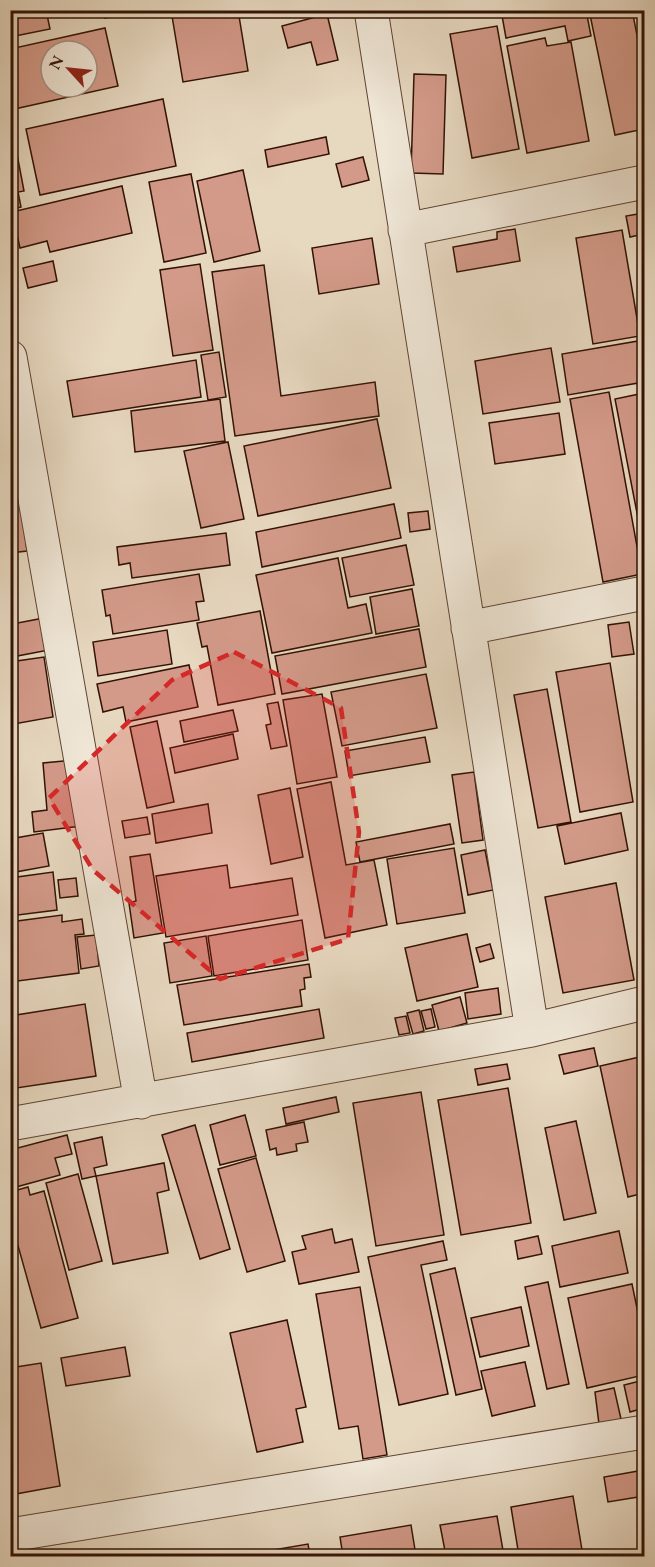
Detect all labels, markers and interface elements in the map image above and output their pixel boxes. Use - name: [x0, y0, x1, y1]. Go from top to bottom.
- north arrow: [39, 39, 99, 99]
- text: N: [44, 52, 68, 73]

